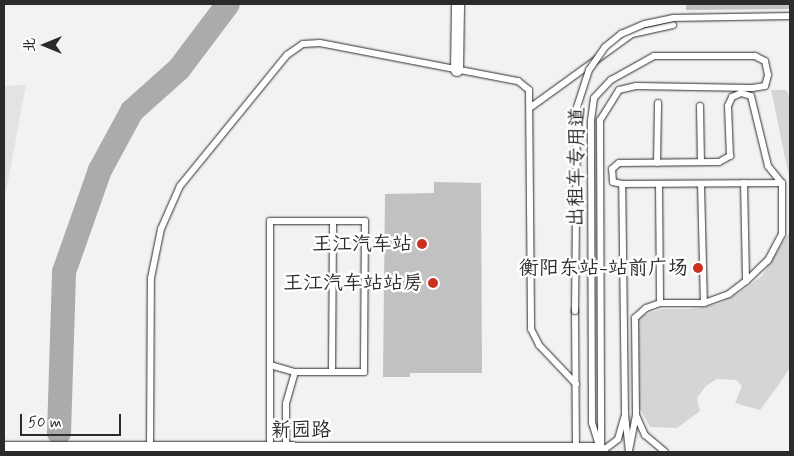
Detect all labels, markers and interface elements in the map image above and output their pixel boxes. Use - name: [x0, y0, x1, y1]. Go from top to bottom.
- north arrow: [20, 20, 70, 70]
- text: 北: [21, 38, 39, 52]
- street label: 出租车专用道: [564, 107, 590, 227]
- place label: 王江汽车站: [312, 232, 412, 256]
- marker: 王江汽车站: [416, 238, 428, 250]
- place label: 衡阳东站-站前广场: [519, 256, 688, 280]
- marker: 衡阳东站-站前广场: [692, 262, 704, 274]
- place label: 王江汽车站站房: [283, 271, 423, 295]
- marker: 王江汽车站站房: [427, 277, 439, 289]
- scale bar: [22, 404, 124, 436]
- text: 50 m: [28, 413, 62, 433]
- street label: 新园路: [271, 418, 331, 442]

